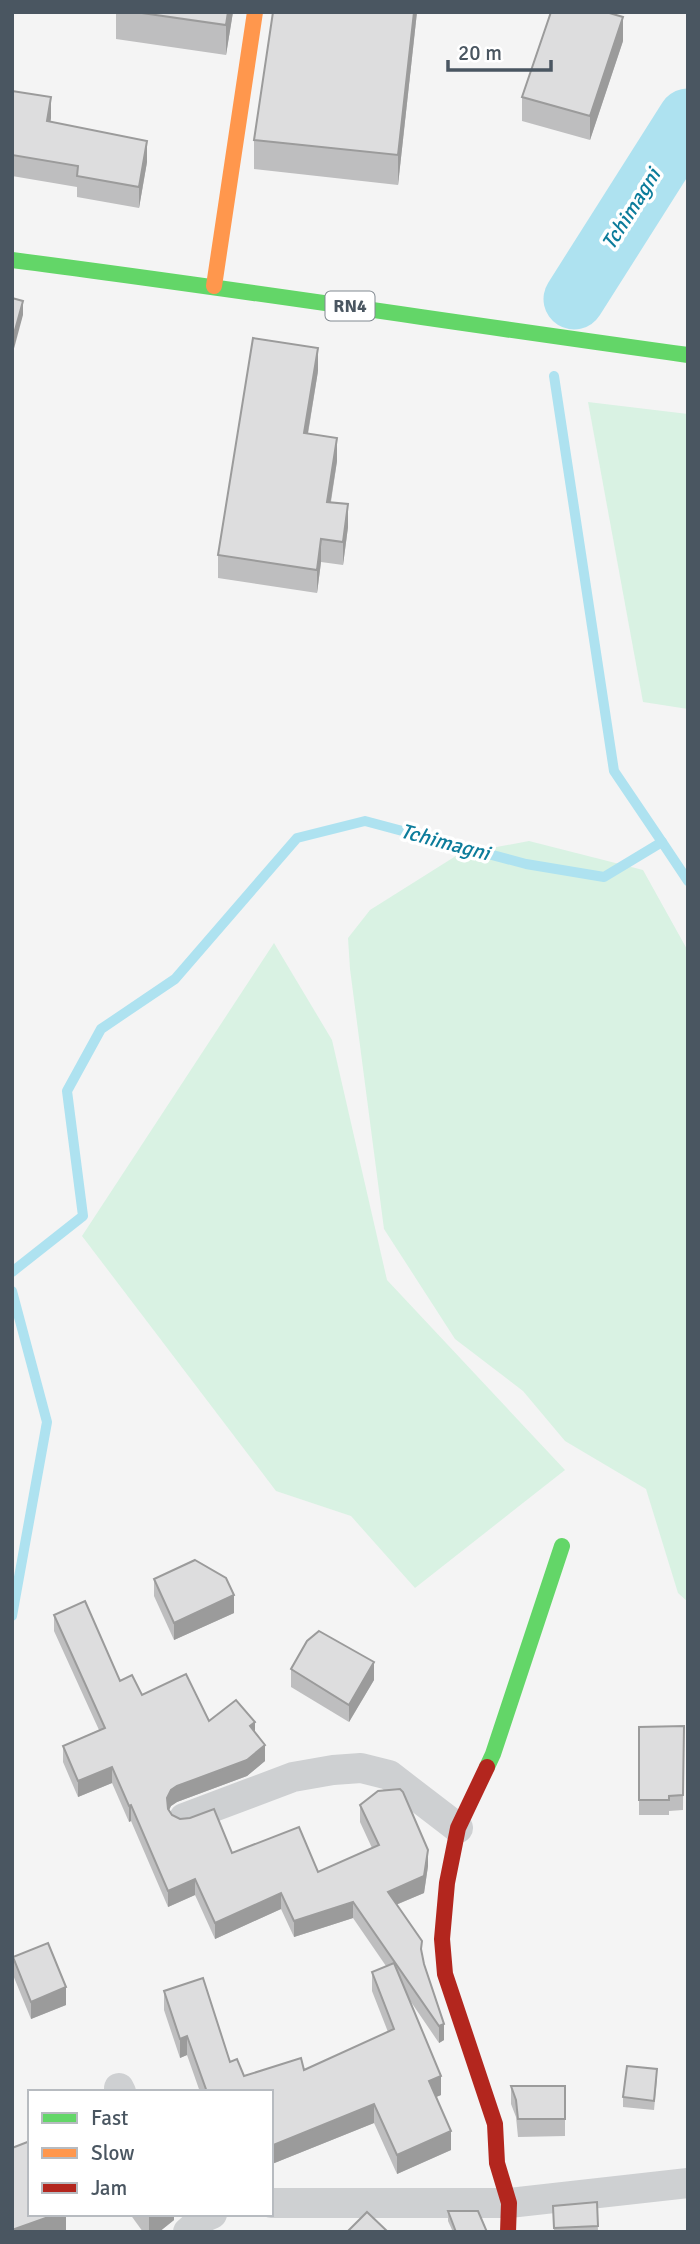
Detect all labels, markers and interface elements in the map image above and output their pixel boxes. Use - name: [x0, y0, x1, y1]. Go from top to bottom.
- scale bar: [448, 28, 551, 72]
- text: 20 m: [458, 40, 502, 66]
- water label: Tchimagni: [596, 162, 667, 255]
- road number: RN4: [326, 292, 374, 320]
- water label: Tchimagni: [398, 818, 495, 867]
- legend: [28, 2090, 273, 2216]
- text: Fast: [91, 2105, 128, 2131]
- text: Slow: [91, 2140, 135, 2166]
- text: Jam: [91, 2175, 127, 2201]

